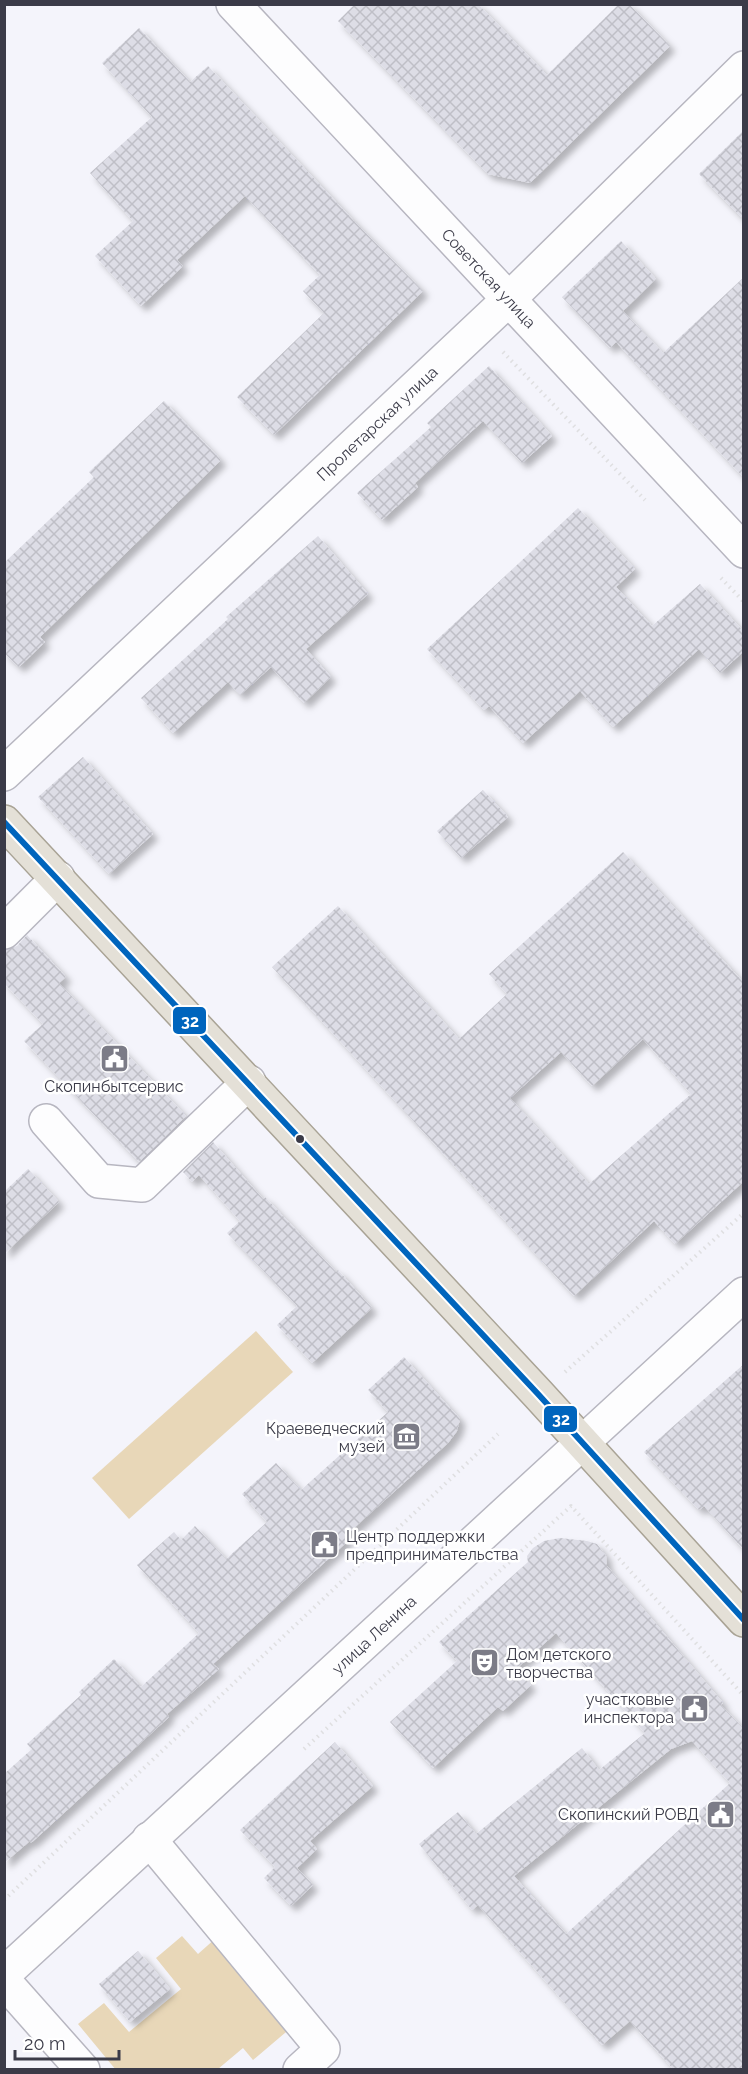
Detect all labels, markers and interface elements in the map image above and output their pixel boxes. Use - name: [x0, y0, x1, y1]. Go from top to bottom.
- street label: Советская улица: [438, 224, 540, 332]
- street label: Пролетарская улица: [313, 362, 441, 484]
- line badge: 32: [172, 1006, 207, 1035]
- text: 32: [181, 1012, 199, 1031]
- public building icon: Скопинбытсервис: [98, 1042, 130, 1074]
- place label: Скопинбытсервис: [44, 1077, 184, 1096]
- unlabelled marker: [294, 1133, 306, 1145]
- line badge: 32: [543, 1405, 578, 1433]
- text: 32: [552, 1410, 570, 1429]
- place label: Краеведческий музей: [266, 1419, 385, 1456]
- museum icon: Краеведческий музей: [390, 1421, 422, 1453]
- place label: Центр поддержки предпринимательства: [346, 1527, 518, 1564]
- public building icon: Центр поддержки предпринимательства: [309, 1529, 341, 1561]
- street label: улица Ленина: [328, 1591, 420, 1678]
- place label: Дом детского творчества: [506, 1645, 611, 1682]
- theatre icon: Дом детского творчества: [469, 1647, 501, 1679]
- place label: участковые инспектора: [584, 1690, 674, 1727]
- public building icon: участковые инспектора: [679, 1692, 711, 1724]
- public building icon: Скопинский РОВД: [704, 1798, 736, 1830]
- place label: Скопинский РОВД: [558, 1805, 699, 1824]
- scale bar: [15, 2023, 118, 2061]
- text: 20 m: [24, 2033, 66, 2054]

